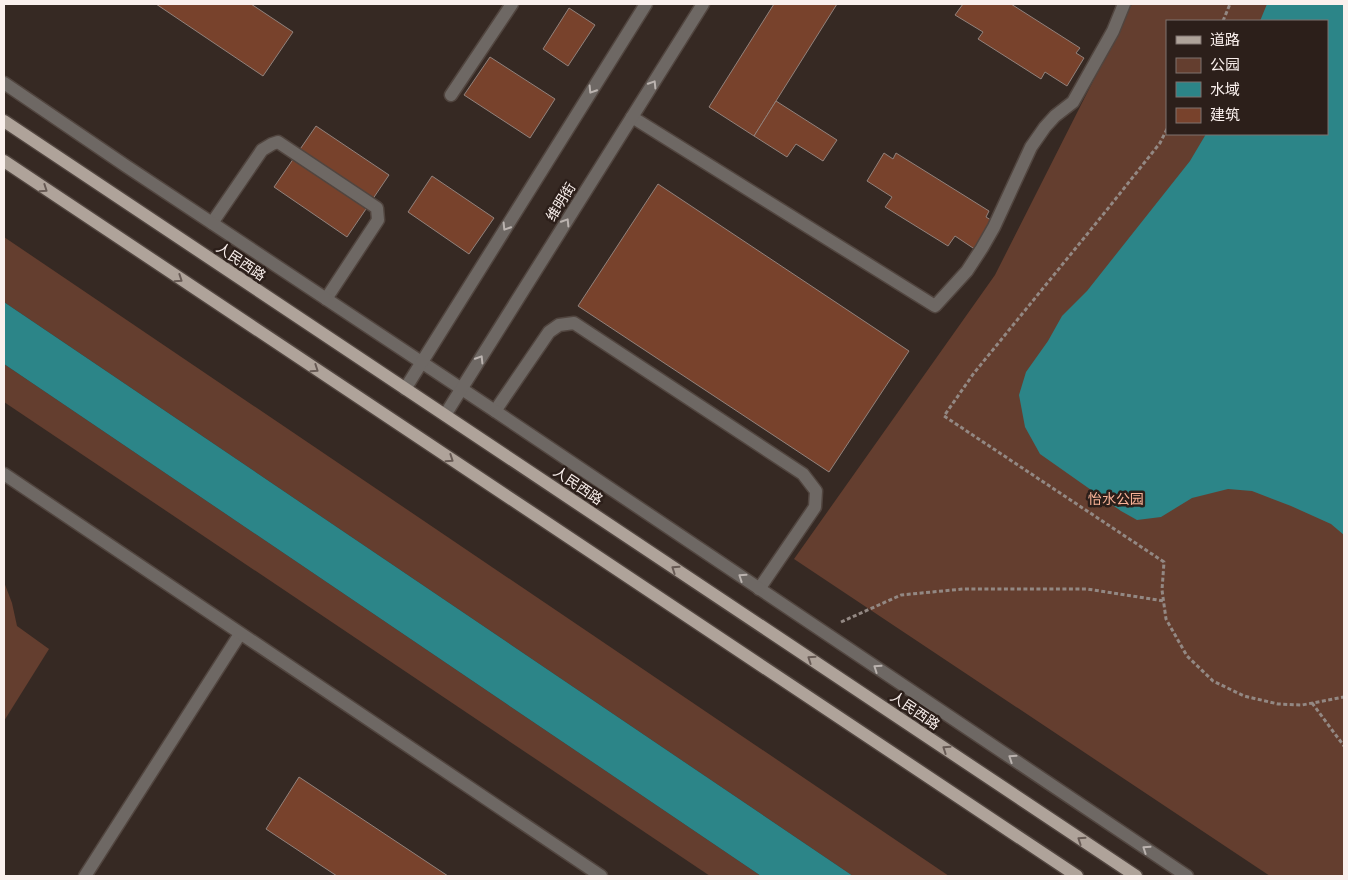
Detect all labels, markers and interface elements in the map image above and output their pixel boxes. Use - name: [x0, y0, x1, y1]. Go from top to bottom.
- legend: [1166, 20, 1328, 135]
- text: 道路: [1210, 30, 1240, 50]
- text: 公园: [1210, 55, 1240, 75]
- one-way arrow: [646, 80, 656, 89]
- text: 水域: [1210, 80, 1240, 100]
- one-way arrow: [589, 84, 598, 93]
- text: 建筑: [1210, 105, 1240, 125]
- street label: 维明街: [542, 179, 580, 225]
- one-way arrow: [39, 182, 48, 192]
- one-way arrow: [560, 218, 570, 227]
- one-way arrow: [502, 222, 512, 231]
- street label: 人民西路: [212, 238, 270, 286]
- one-way arrow: [174, 272, 183, 282]
- one-way arrow: [474, 356, 483, 365]
- one-way arrow: [309, 363, 318, 372]
- one-way arrow: [444, 453, 454, 462]
- street label: 人民西路: [549, 462, 607, 510]
- park label: 怡水公园: [1088, 490, 1144, 509]
- one-way arrow: [672, 566, 681, 575]
- one-way arrow: [738, 574, 748, 583]
- one-way arrow: [807, 656, 816, 665]
- one-way arrow: [873, 665, 882, 674]
- street label: 人民西路: [886, 687, 944, 735]
- one-way arrow: [942, 746, 951, 756]
- one-way arrow: [1008, 755, 1017, 765]
- one-way arrow: [1077, 836, 1086, 846]
- one-way arrow: [1143, 846, 1152, 855]

